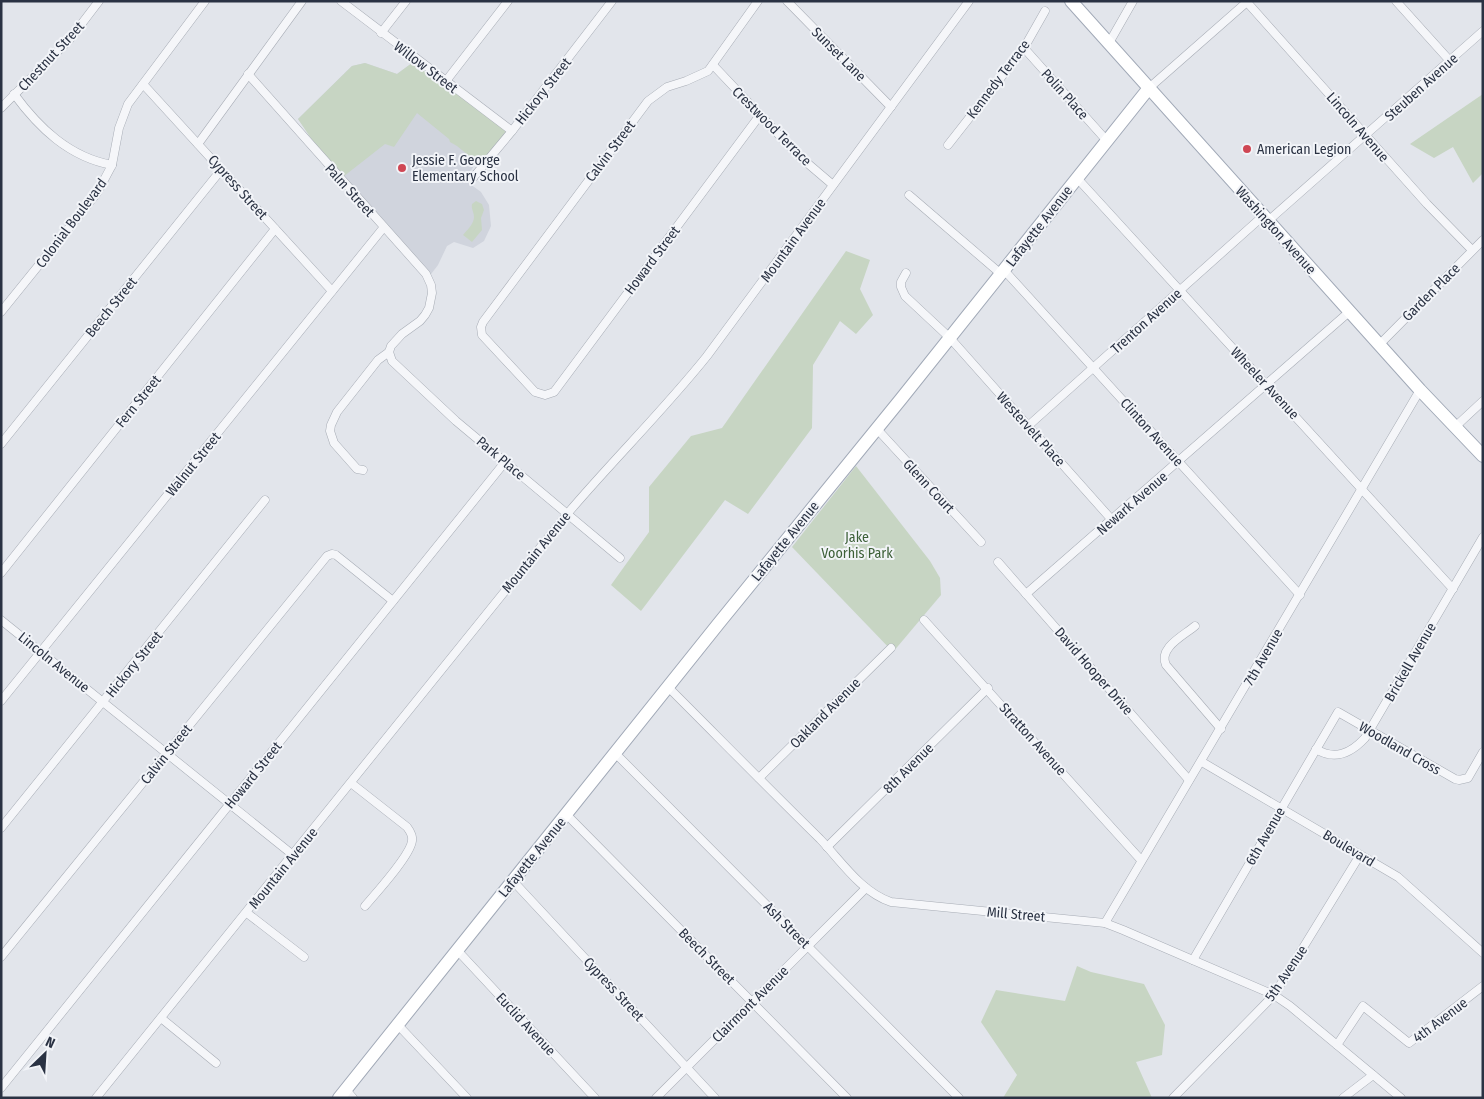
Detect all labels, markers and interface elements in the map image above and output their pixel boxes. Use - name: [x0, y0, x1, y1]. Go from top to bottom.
- street label: Chestnut Street: [15, 18, 88, 95]
- street label: Sunset Lane: [808, 24, 869, 85]
- street label: Kennedy Terrace: [963, 36, 1034, 122]
- street label: Willow Street: [390, 38, 461, 97]
- street label: Steuben Avenue: [1381, 50, 1462, 125]
- street label: Hickory Street: [512, 54, 575, 128]
- street label: Polin Place: [1037, 65, 1092, 123]
- street label: Crestwood Terrace: [729, 83, 815, 170]
- street label: Lincoln Avenue: [1323, 89, 1393, 166]
- street label: Calvin Street: [582, 117, 639, 185]
- place label: American Legion: [1257, 141, 1352, 158]
- marker: American Legion: [1241, 143, 1253, 155]
- street label: Cypress Street: [204, 152, 271, 223]
- place label: Jessie F. George Elementary School: [412, 152, 519, 185]
- street label: Palm Street: [321, 160, 378, 221]
- marker: Jessie F. George Elementary School: [396, 162, 408, 174]
- street label: Colonial Boulevard: [32, 175, 111, 271]
- street label: Lafayette Avenue: [1003, 182, 1076, 270]
- street label: Washington Avenue: [1232, 183, 1320, 278]
- street label: Mountain Avenue: [757, 195, 830, 286]
- street label: Howard Street: [621, 222, 684, 298]
- street label: Garden Place: [1399, 260, 1464, 325]
- street label: Beech Street: [82, 273, 141, 341]
- street label: Trenton Avenue: [1107, 285, 1185, 358]
- street label: Wheeler Avenue: [1227, 344, 1302, 423]
- street label: Fern Street: [112, 371, 165, 431]
- street label: Westervelt Place: [993, 389, 1069, 470]
- street label: Clinton Avenue: [1117, 395, 1187, 470]
- street label: Walnut Street: [162, 429, 225, 500]
- street label: Park Place: [473, 433, 529, 484]
- street label: Glenn Court: [899, 456, 958, 517]
- street label: Newark Avenue: [1094, 468, 1171, 539]
- street label: Lafayette Avenue: [748, 498, 823, 585]
- street label: Mountain Avenue: [498, 508, 574, 596]
- park label: Jake Voorhis Park: [821, 529, 893, 562]
- street label: Brickell Avenue: [1381, 620, 1440, 705]
- street label: David Hooper Drive: [1051, 624, 1136, 719]
- street label: 7th Avenue: [1240, 626, 1287, 689]
- street label: Hickory Street: [102, 627, 167, 701]
- street label: Lincoln Avenue: [15, 629, 93, 696]
- street label: Oakland Avenue: [787, 674, 864, 752]
- street label: Stratton Avenue: [996, 700, 1070, 779]
- street label: Woodland Cross: [1356, 718, 1444, 779]
- street label: Calvin Street: [137, 721, 196, 788]
- street label: Howard Street: [221, 738, 286, 812]
- street label: 8th Avenue: [880, 740, 937, 797]
- street label: 6th Avenue: [1242, 804, 1289, 868]
- street label: Lafayette Avenue: [495, 814, 570, 901]
- street label: Mountain Avenue: [245, 824, 321, 912]
- street label: Boulevard: [1320, 826, 1378, 871]
- street label: Ash Street: [760, 899, 814, 952]
- street label: Mill Street: [986, 903, 1046, 926]
- street label: Beech Street: [675, 925, 739, 988]
- street label: 5th Avenue: [1262, 942, 1311, 1004]
- street label: Cypress Street: [580, 954, 648, 1025]
- street label: Clairmont Avenue: [709, 962, 792, 1046]
- street label: Euclid Avenue: [492, 989, 559, 1059]
- street label: 4th Avenue: [1410, 994, 1471, 1046]
- north arrow: [20, 1029, 70, 1079]
- text: N: [43, 1033, 58, 1052]

